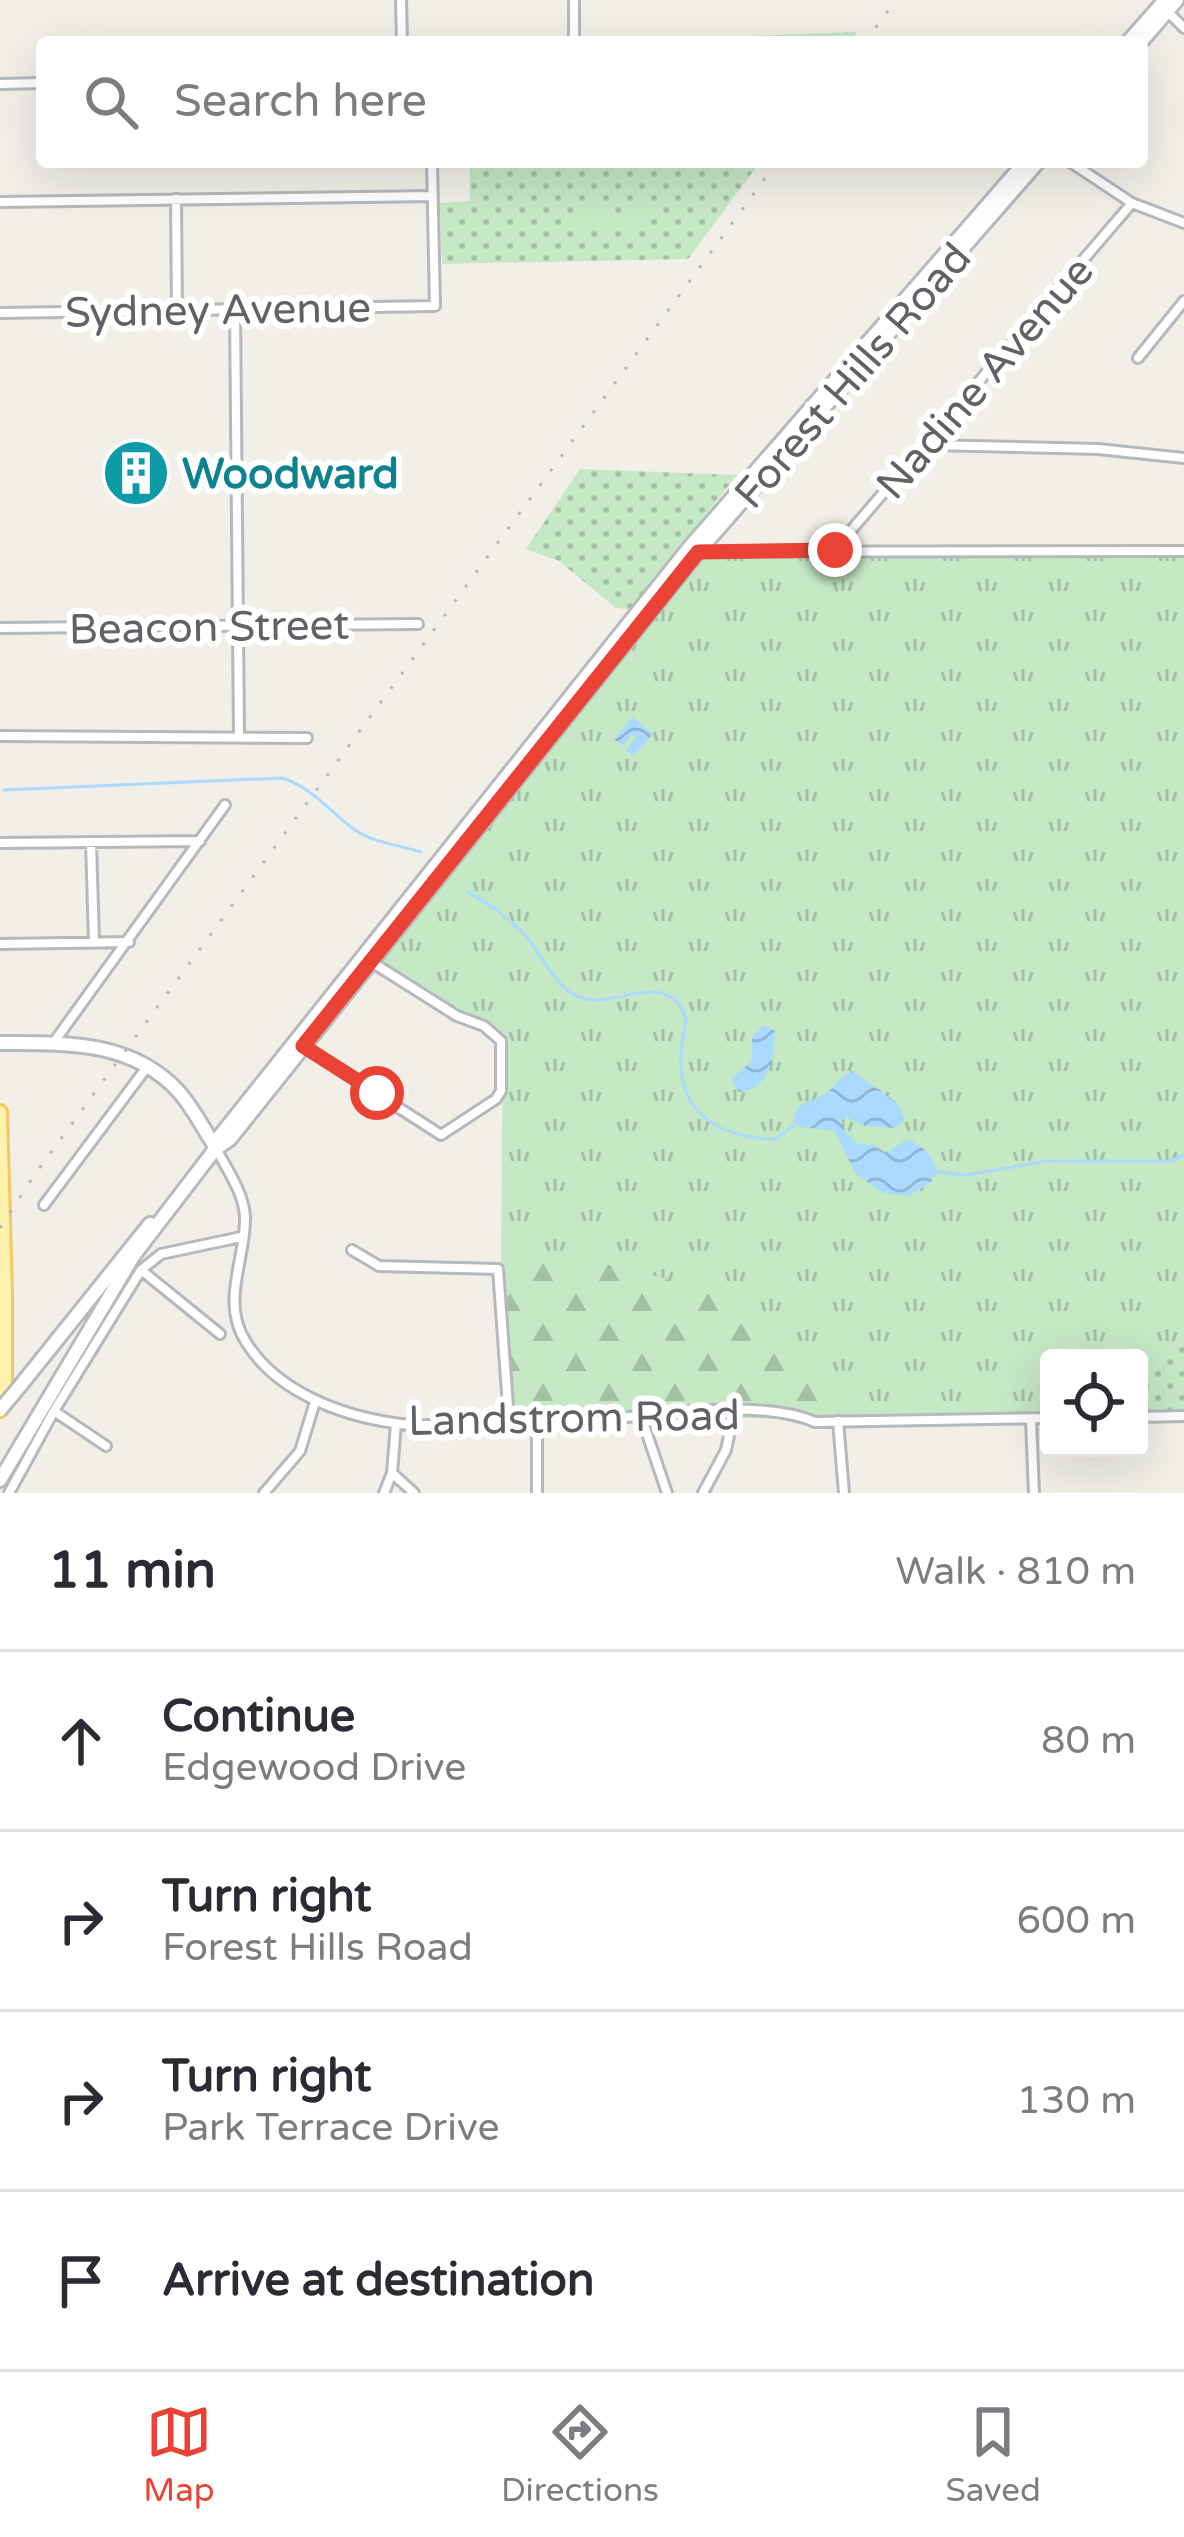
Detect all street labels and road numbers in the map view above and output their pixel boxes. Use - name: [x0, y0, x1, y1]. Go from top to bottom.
- street label: Forest Hills Road: [724, 233, 982, 519]
- street label: Nadine Avenue: [866, 246, 1104, 510]
- street label: Sydney Avenue: [64, 282, 372, 339]
- street label: Beacon Street: [68, 600, 350, 655]
- street label: Landstrom Road: [408, 1390, 740, 1447]

